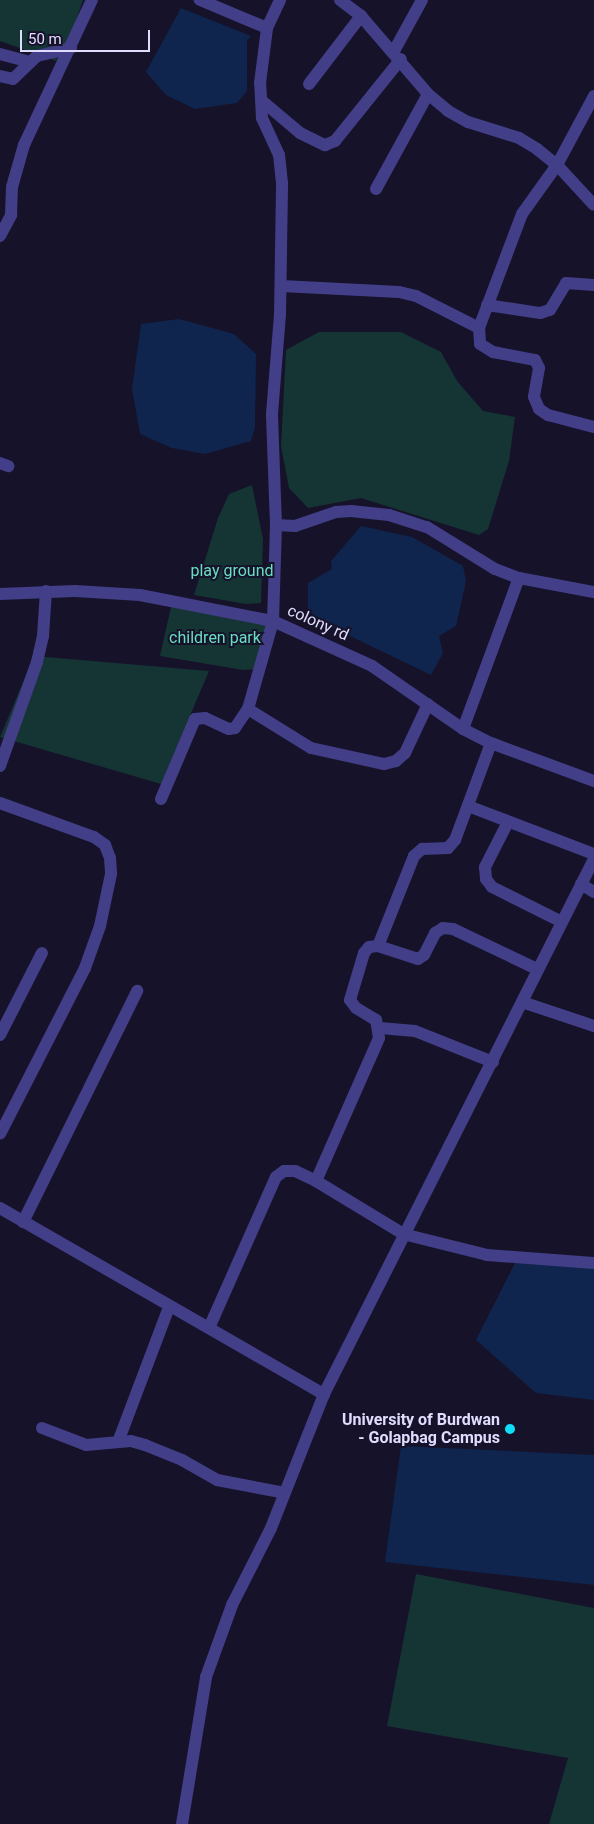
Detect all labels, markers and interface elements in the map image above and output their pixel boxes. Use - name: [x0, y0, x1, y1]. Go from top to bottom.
- scale bar: [22, 20, 152, 52]
- text: 50 m: [28, 30, 62, 48]
- park label: play ground: [190, 561, 274, 581]
- street label: colony rd: [284, 601, 352, 645]
- park label: children park: [169, 628, 261, 648]
- place label: University of Burdwan - Golapbag Campus: [342, 1410, 500, 1448]
- marker: University of Burdwan - Golapbag Campus: [504, 1423, 516, 1435]

